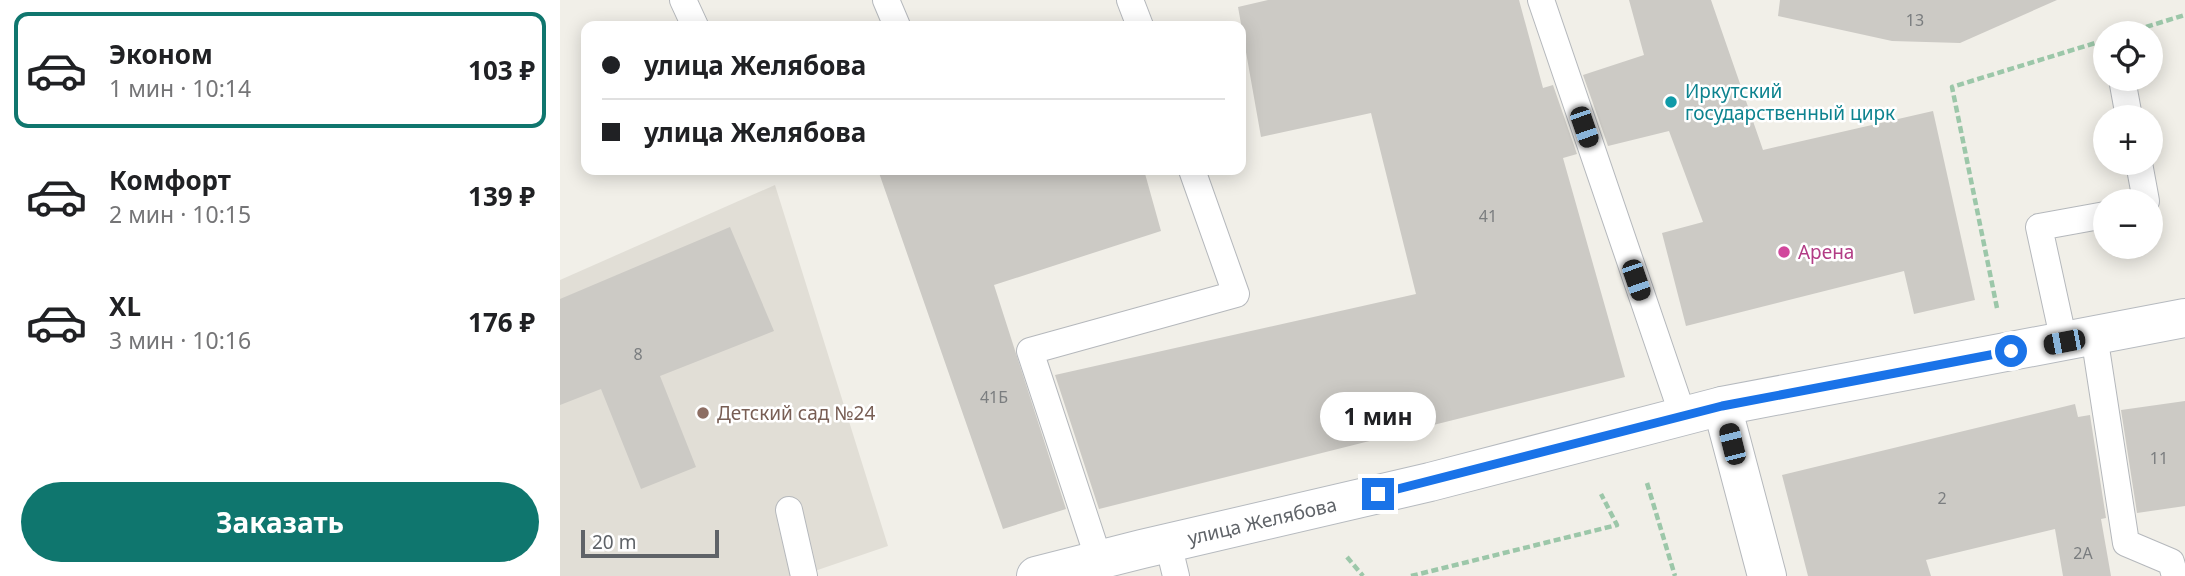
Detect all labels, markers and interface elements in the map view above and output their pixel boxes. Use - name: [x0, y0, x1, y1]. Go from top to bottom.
- house number: 13: [1906, 9, 1924, 31]
- map controls: [2093, 21, 2163, 259]
- button: locate: [2093, 21, 2163, 91]
- text: Эконом: [109, 36, 213, 72]
- icon: car: [25, 39, 88, 102]
- text: улица Желябова: [644, 47, 866, 83]
- text: 103 ₽: [468, 52, 535, 88]
- text: 1 мин · 10:14: [109, 72, 251, 104]
- place label: Иркутский государственный цирк: [1685, 78, 1895, 126]
- marker: Иркутский государственный цирк: [1663, 94, 1679, 110]
- car: [1568, 104, 1601, 150]
- button: +: [2093, 105, 2163, 175]
- text: улица Желябова: [644, 114, 866, 150]
- text: Комфорт: [109, 162, 231, 198]
- icon: car: [25, 165, 88, 228]
- text: 139 ₽: [468, 178, 535, 214]
- button: −: [2093, 189, 2163, 259]
- text: 2 мин · 10:15: [109, 198, 251, 230]
- house number: 41: [1479, 205, 1497, 227]
- place label: Арена: [1798, 239, 1854, 265]
- marker: Арена: [1776, 244, 1792, 260]
- car: [1620, 257, 1653, 303]
- text: XL: [109, 288, 141, 324]
- icon: car: [25, 291, 88, 354]
- text: 176 ₽: [468, 304, 535, 340]
- text: 3 мин · 10:16: [109, 324, 251, 356]
- car: [2042, 328, 2087, 356]
- route start: [1995, 335, 2027, 367]
- house number: 8: [633, 343, 643, 365]
- house number: 41Б: [980, 386, 1008, 408]
- callout: 1 мин: [1320, 392, 1436, 442]
- place label: Детский сад №24: [717, 400, 875, 426]
- text: 1 мин: [1344, 400, 1412, 432]
- marker: Детский сад №24: [695, 405, 711, 421]
- car: [1717, 421, 1748, 467]
- house number: 11: [2150, 447, 2168, 469]
- route end: [1362, 478, 1394, 510]
- button: Заказать: [21, 482, 539, 562]
- house number: 2: [1937, 487, 1947, 509]
- street label: улица Желябова: [1185, 491, 1339, 551]
- scale bar: [581, 527, 719, 559]
- text: 20 m: [592, 529, 636, 555]
- house number: 2А: [2073, 542, 2093, 564]

